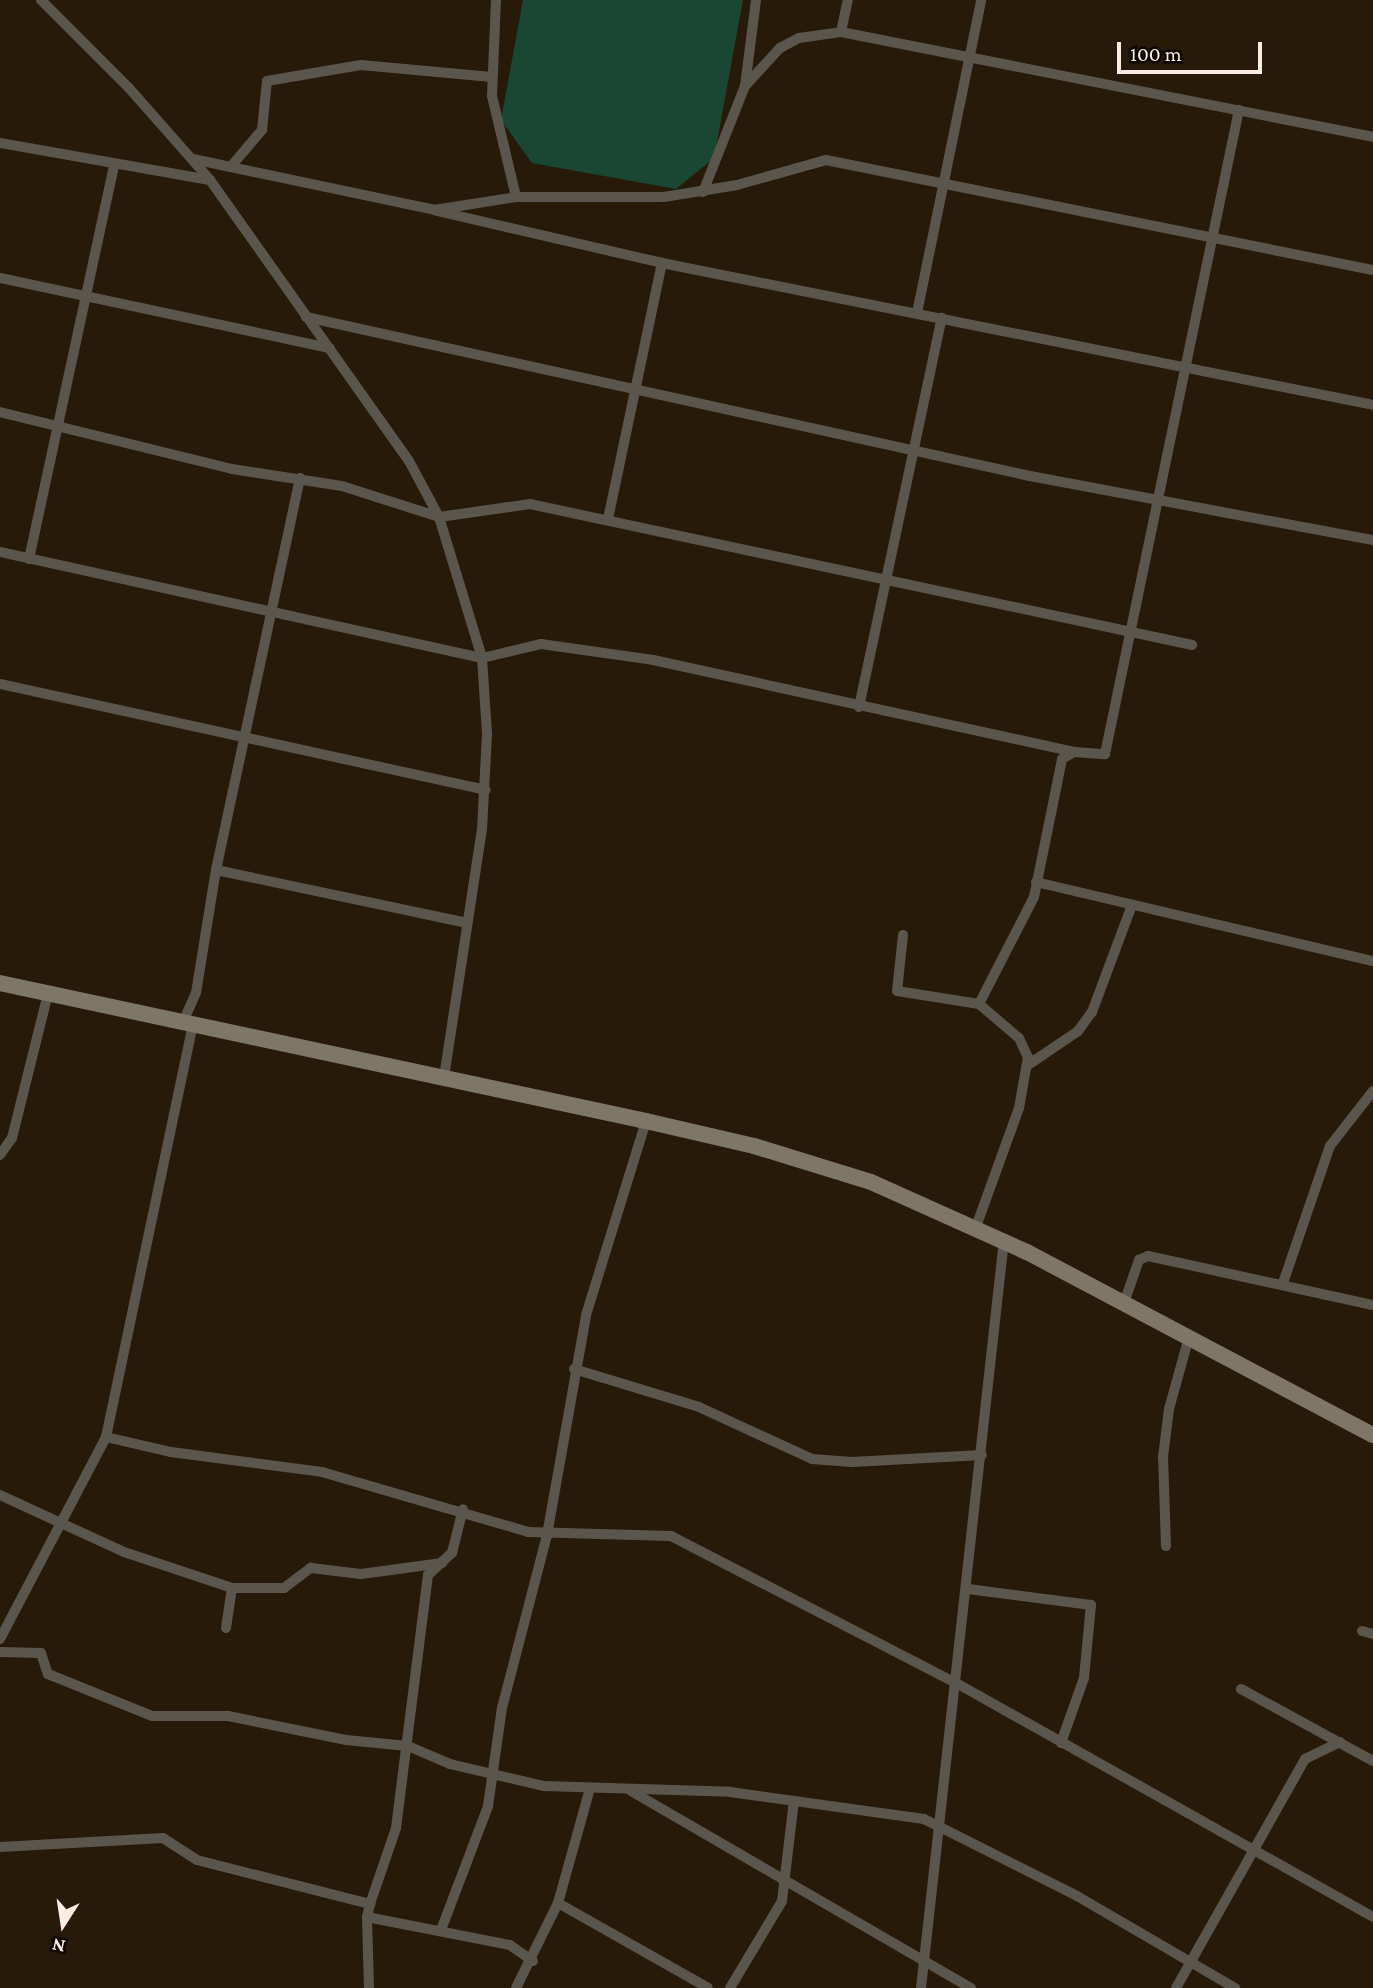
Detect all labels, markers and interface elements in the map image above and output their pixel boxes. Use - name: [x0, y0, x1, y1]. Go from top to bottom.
- scale bar: [1121, 28, 1266, 72]
- text: 100 m: [1130, 42, 1182, 66]
- north arrow: [28, 1890, 98, 1960]
- text: N: [50, 1934, 67, 1958]

